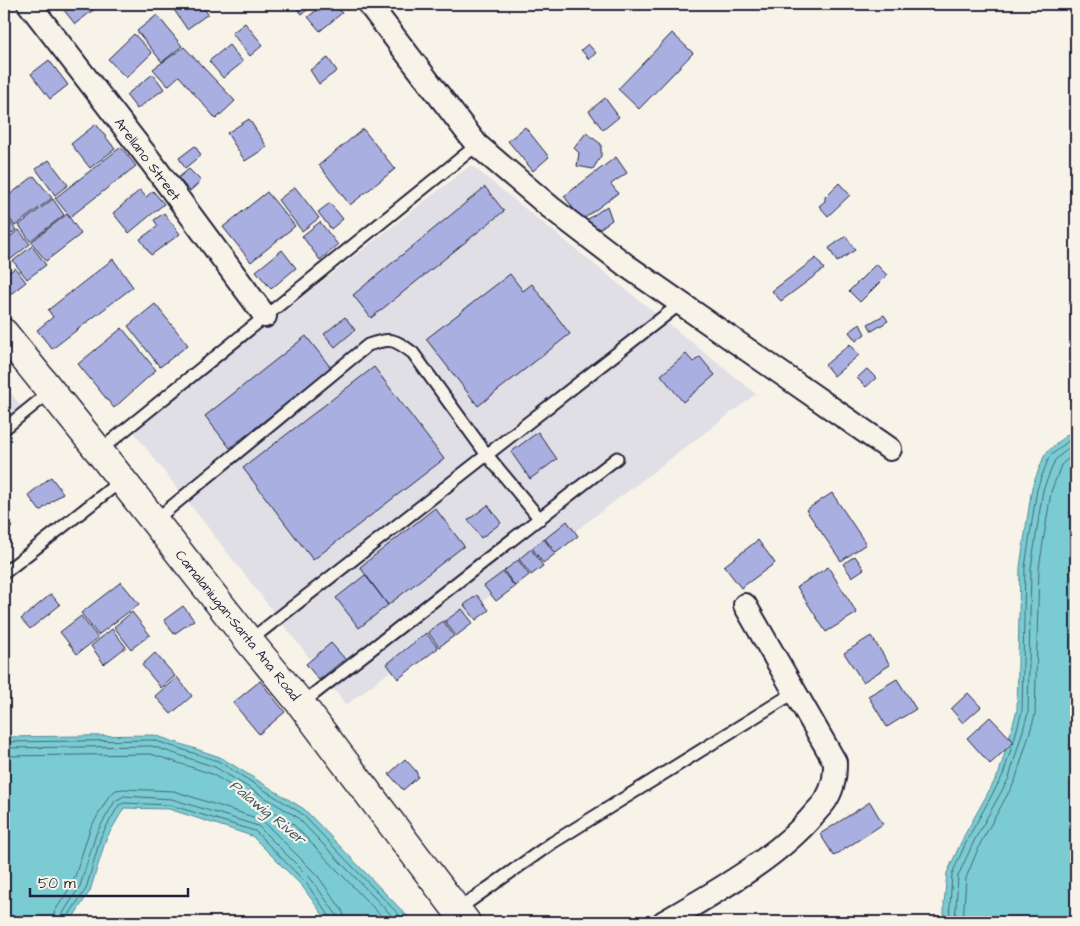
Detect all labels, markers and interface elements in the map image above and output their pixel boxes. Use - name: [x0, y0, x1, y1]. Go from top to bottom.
- street label: Arellano Street: [109, 114, 185, 206]
- street label: Camalaniugan-Santa Ana Road: [170, 546, 304, 705]
- water label: Palawig River: [225, 775, 312, 852]
- scale bar: [30, 866, 188, 898]
- text: 50 m: [38, 873, 76, 894]

